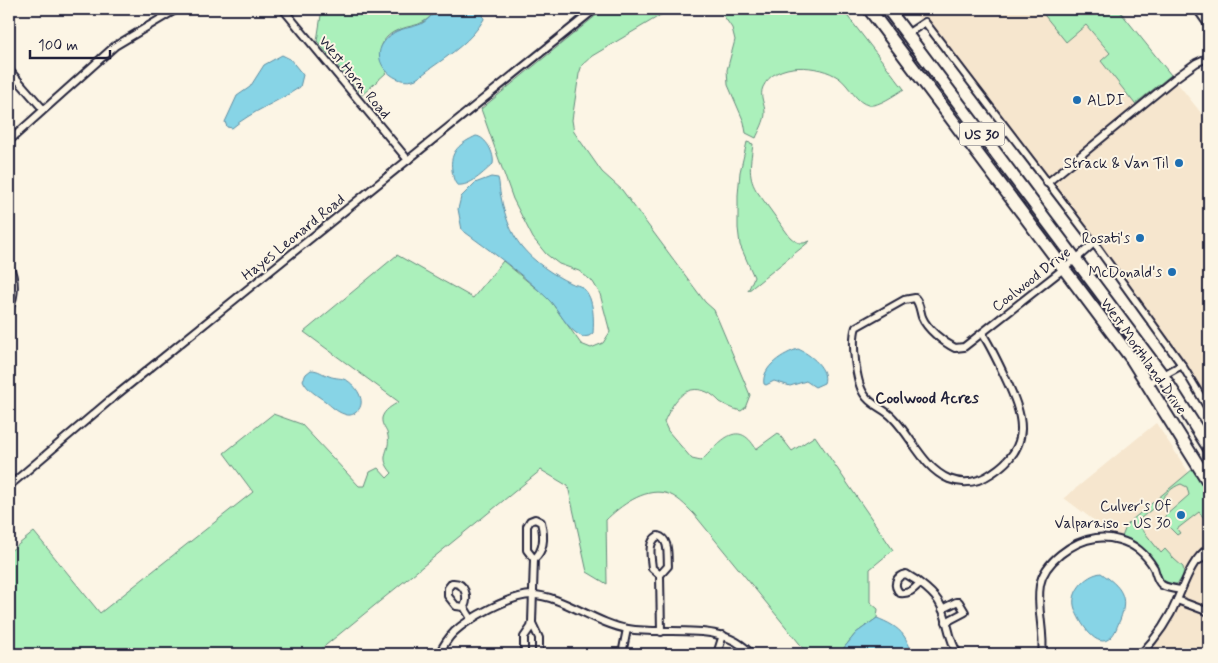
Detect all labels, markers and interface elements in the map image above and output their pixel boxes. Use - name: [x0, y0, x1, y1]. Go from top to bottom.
- scale bar: [30, 28, 110, 60]
- street label: West Horn Road: [314, 32, 395, 123]
- text: 100 m: [38, 36, 78, 56]
- place label: ALDI: [1087, 91, 1125, 111]
- marker: ALDI: [1071, 94, 1083, 106]
- road number: US 30: [960, 122, 1004, 146]
- place label: Strack & Van Til: [1064, 154, 1169, 174]
- marker: Strack & Van Til: [1173, 157, 1185, 169]
- street label: Hayes Leonard Road: [238, 190, 349, 286]
- place label: Rosati's: [1082, 229, 1130, 249]
- marker: Rosati's: [1134, 232, 1146, 244]
- street label: Coolwood Drive: [988, 243, 1075, 317]
- place label: McDonald's: [1088, 263, 1162, 283]
- marker: McDonald's: [1166, 266, 1178, 278]
- street label: West Morthland Drive: [1095, 294, 1191, 419]
- district label: Coolwood Acres: [875, 388, 980, 409]
- place label: Culver's Of Valparaiso - US 30: [1055, 497, 1171, 534]
- marker: Culver's Of Valparaiso - US 30: [1175, 509, 1187, 521]

